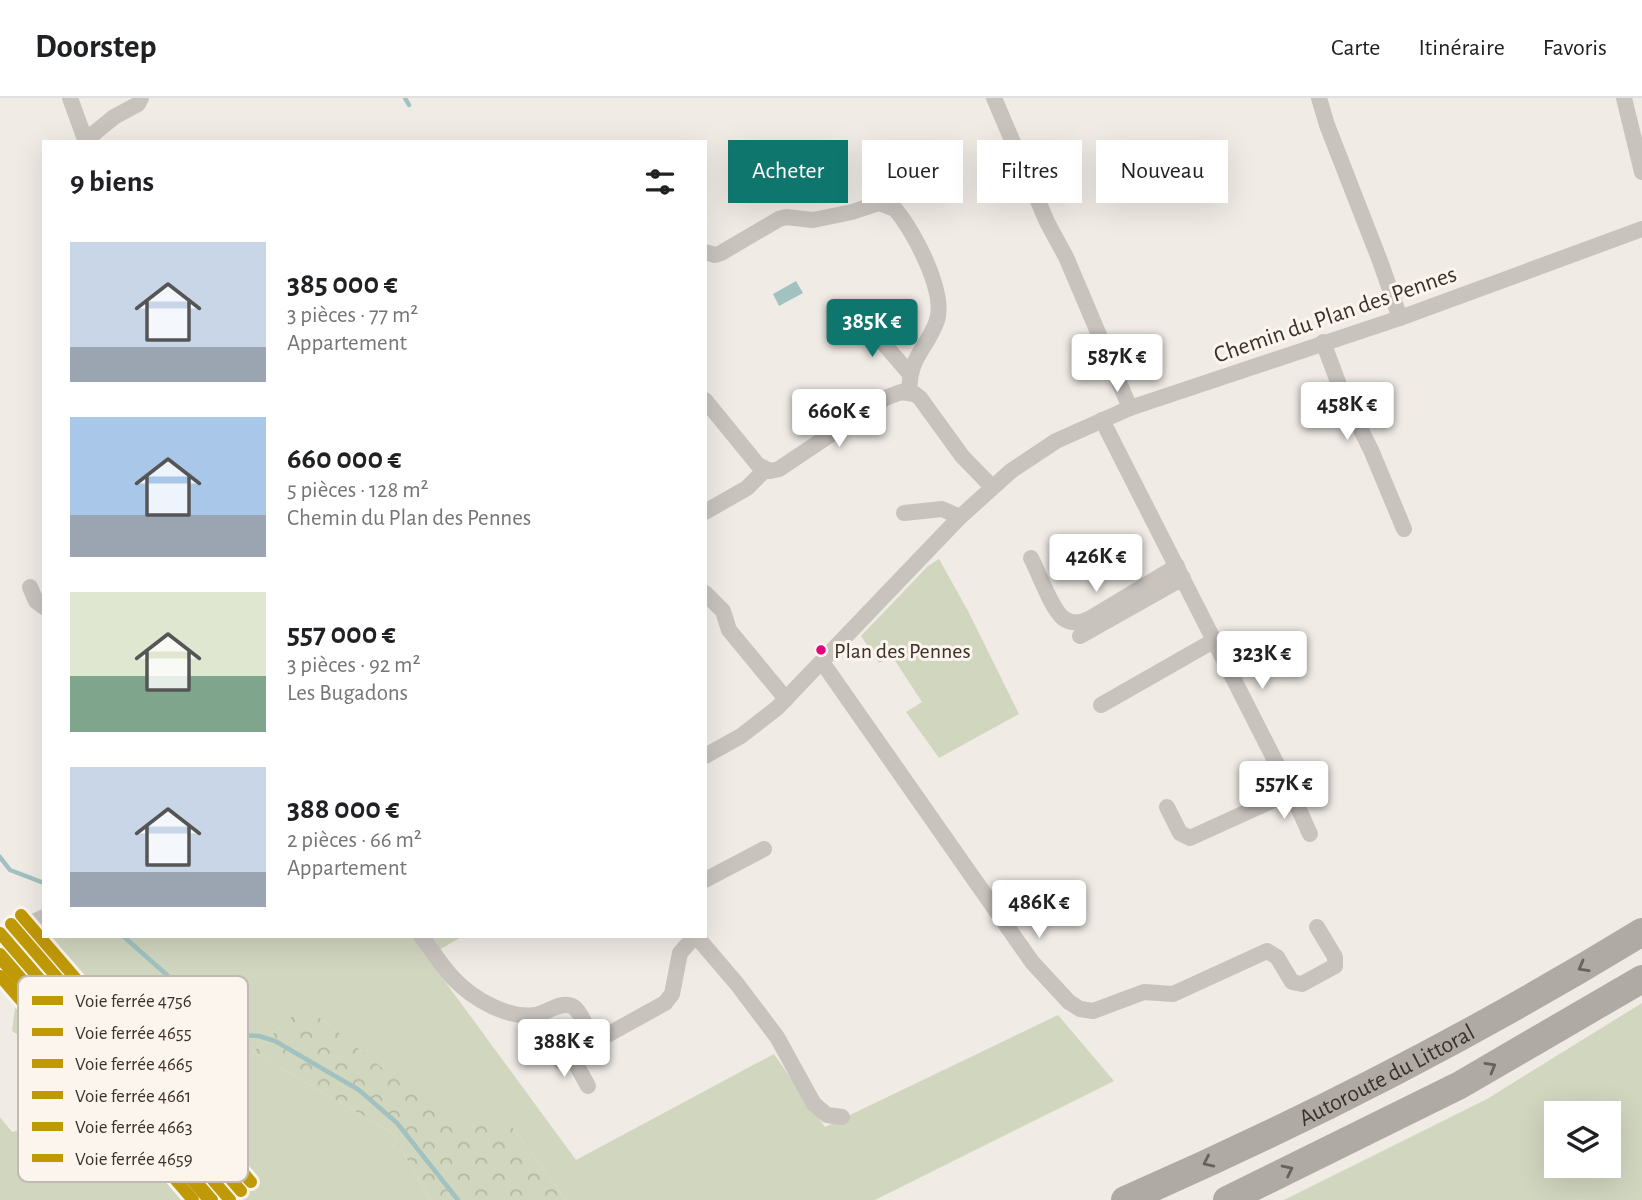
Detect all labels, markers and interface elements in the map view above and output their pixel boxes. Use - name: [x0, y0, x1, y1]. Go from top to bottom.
- text: Doorstep: [35, 31, 157, 64]
- text: Carte: [1331, 36, 1380, 60]
- text: Itinéraire: [1418, 36, 1505, 60]
- text: Favoris: [1543, 36, 1607, 60]
- chip: Acheter: [728, 140, 848, 203]
- chip: Louer: [862, 140, 963, 203]
- chip: Filtres: [977, 140, 1082, 203]
- chip: Nouveau: [1096, 140, 1228, 203]
- icon: filters: [641, 163, 679, 201]
- text: 9 biens: [70, 167, 154, 197]
- street label: Chemin du Plan des Pennes: [1211, 262, 1460, 368]
- text: 385 000 €: [287, 269, 398, 299]
- icon: home: [126, 270, 210, 354]
- pin: 385K €: [815, 300, 929, 359]
- text: 3 pièces · 77 m²: [287, 304, 418, 327]
- text: 385K €: [843, 310, 901, 333]
- text: Appartement: [287, 332, 407, 355]
- pin: 587K €: [1060, 334, 1174, 394]
- text: 587K €: [1088, 345, 1146, 368]
- pin: 458K €: [1290, 382, 1404, 442]
- pin: 660K €: [782, 390, 896, 449]
- text: 458K €: [1317, 393, 1377, 416]
- text: 660K €: [808, 400, 870, 423]
- text: 660 000 €: [287, 444, 402, 474]
- icon: home: [126, 445, 210, 529]
- text: 5 pièces · 128 m²: [287, 479, 429, 502]
- text: Chemin du Plan des Pennes: [287, 507, 531, 530]
- pin: 426K €: [1039, 534, 1153, 594]
- text: 426K €: [1065, 545, 1127, 568]
- text: 557 000 €: [287, 619, 396, 649]
- icon: home: [126, 620, 210, 704]
- pin: 323K €: [1205, 632, 1319, 691]
- place label: Plan des Pennes: [834, 640, 971, 662]
- text: 323K €: [1233, 642, 1291, 665]
- marker: Plan des Pennes: [814, 643, 828, 657]
- text: 3 pièces · 92 m²: [287, 654, 420, 677]
- text: Les Bugadons: [287, 682, 408, 705]
- pin: 557K €: [1227, 762, 1341, 821]
- text: 557K €: [1255, 772, 1313, 795]
- text: 388 000 €: [287, 794, 399, 824]
- icon: home: [126, 795, 210, 879]
- text: 2 pièces · 66 m²: [287, 829, 422, 852]
- text: Appartement: [287, 857, 407, 880]
- pin: 486K €: [982, 880, 1096, 940]
- text: 486K €: [1008, 891, 1070, 914]
- one-way arrow: [1578, 959, 1591, 972]
- legend: [18, 976, 248, 1182]
- text: Voie ferrée 4756: [75, 992, 192, 1011]
- pin: 388K €: [507, 1020, 621, 1079]
- street label: Autoroute du Littoral: [1295, 1020, 1479, 1131]
- text: Voie ferrée 4655: [75, 1024, 192, 1043]
- text: 388K €: [534, 1030, 594, 1053]
- text: Voie ferrée 4665: [75, 1055, 193, 1074]
- one-way arrow: [1484, 1062, 1496, 1075]
- text: Voie ferrée 4661: [75, 1087, 191, 1106]
- map controls: [1544, 1101, 1621, 1178]
- button: layers: [1544, 1101, 1621, 1178]
- text: Voie ferrée 4663: [75, 1118, 193, 1137]
- text: Voie ferrée 4659: [75, 1150, 193, 1169]
- one-way arrow: [1203, 1154, 1215, 1168]
- one-way arrow: [1281, 1164, 1293, 1178]

